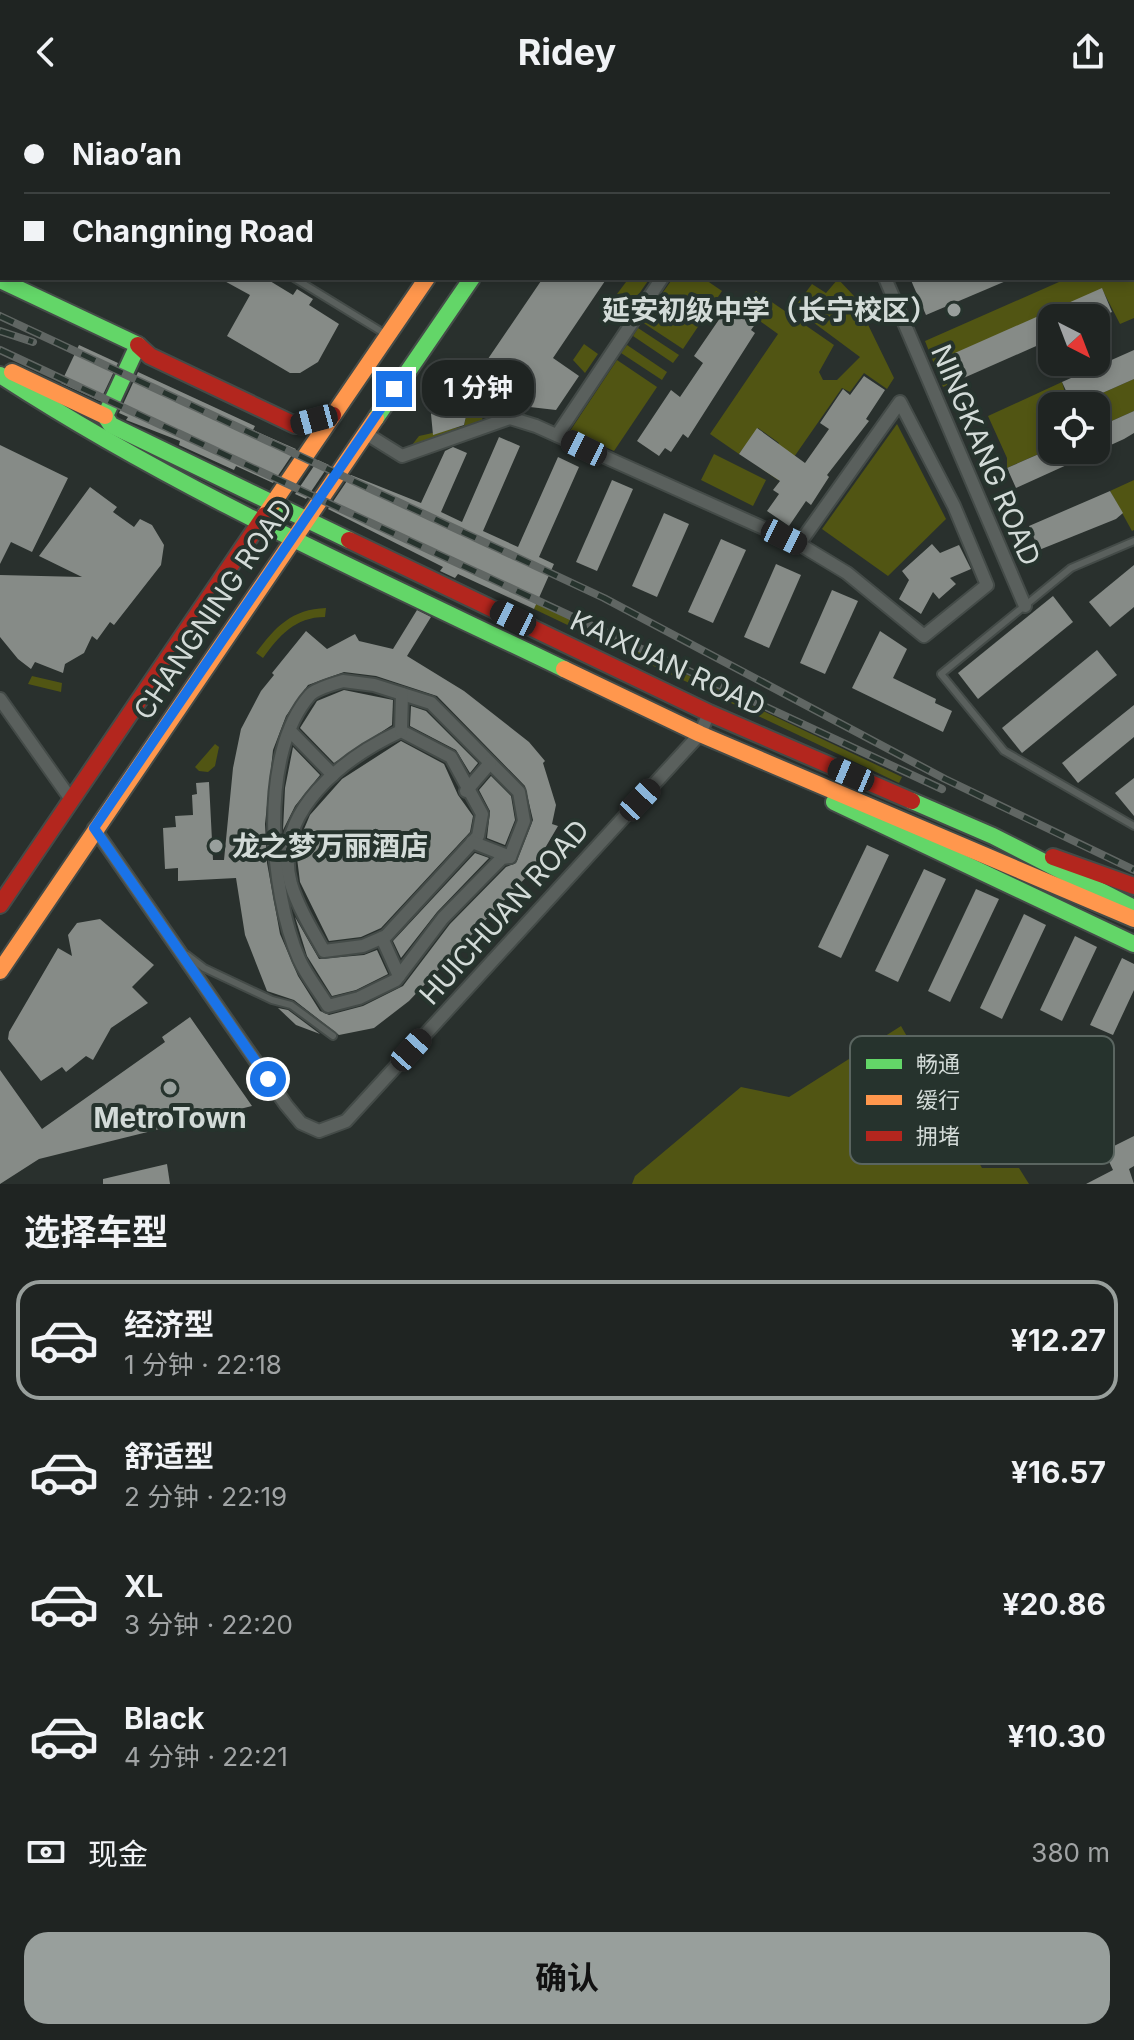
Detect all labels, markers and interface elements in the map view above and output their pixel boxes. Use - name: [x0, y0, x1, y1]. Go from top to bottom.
- icon: back: [24, 30, 68, 74]
- text: Ridey: [518, 30, 616, 74]
- icon: share: [1066, 30, 1110, 74]
- text: Niao’an: [72, 136, 182, 172]
- text: Changning Road: [72, 213, 314, 249]
- place label: 延安初级中学（长宁校区）: [602, 293, 938, 327]
- marker: 延安初级中学（长宁校区）: [945, 301, 963, 319]
- north arrow: [1038, 304, 1110, 376]
- map controls: [1038, 304, 1110, 464]
- street label: NINGKANG ROAD: [924, 339, 1048, 571]
- callout: 1 分钟: [422, 361, 534, 417]
- route end: [376, 371, 412, 407]
- text: 1 分钟: [443, 372, 513, 403]
- button: locate: [1038, 392, 1110, 464]
- car: [288, 402, 340, 438]
- car: [557, 427, 611, 469]
- street label: CHANGNING ROAD: [126, 492, 300, 726]
- car: [757, 516, 811, 558]
- car: [486, 597, 540, 639]
- street label: KAIXUAN ROAD: [565, 603, 771, 723]
- car: [824, 755, 878, 795]
- car: [615, 774, 665, 826]
- street label: HUICHUAN ROAD: [412, 813, 596, 1011]
- place label: 龙之梦万丽酒店: [232, 829, 428, 863]
- marker: 龙之梦万丽酒店: [207, 837, 225, 855]
- car: [386, 1024, 436, 1076]
- legend: [850, 1036, 1114, 1164]
- text: 畅通: [916, 1051, 960, 1077]
- route start: [250, 1061, 286, 1097]
- marker: MetroTown: [161, 1079, 179, 1097]
- text: 缓行: [916, 1087, 960, 1113]
- place label: MetroTown: [93, 1101, 247, 1135]
- text: 拥堵: [916, 1123, 960, 1149]
- text: 选择车型: [24, 1210, 168, 1254]
- icon: car: [28, 1304, 100, 1376]
- text: 经济型: [124, 1306, 214, 1342]
- text: ¥12.27: [1011, 1322, 1106, 1358]
- text: 1 分钟 · 22:18: [124, 1349, 282, 1380]
- icon: car: [28, 1436, 100, 1508]
- text: 舒适型: [124, 1438, 214, 1474]
- text: ¥16.57: [1011, 1454, 1106, 1490]
- text: 2 分钟 · 22:19: [124, 1481, 287, 1512]
- icon: car: [28, 1568, 100, 1640]
- text: XL: [124, 1568, 163, 1604]
- text: ¥20.86: [1002, 1586, 1106, 1622]
- text: 3 分钟 · 22:20: [124, 1609, 293, 1640]
- icon: car: [28, 1700, 100, 1772]
- text: Black: [124, 1700, 204, 1736]
- text: ¥10.30: [1008, 1718, 1106, 1754]
- text: 4 分钟 · 22:21: [124, 1741, 288, 1772]
- icon: cash: [24, 1830, 68, 1874]
- text: 现金: [88, 1836, 148, 1872]
- text: 380 m: [1031, 1837, 1110, 1868]
- button: 确认: [24, 1932, 1110, 2024]

